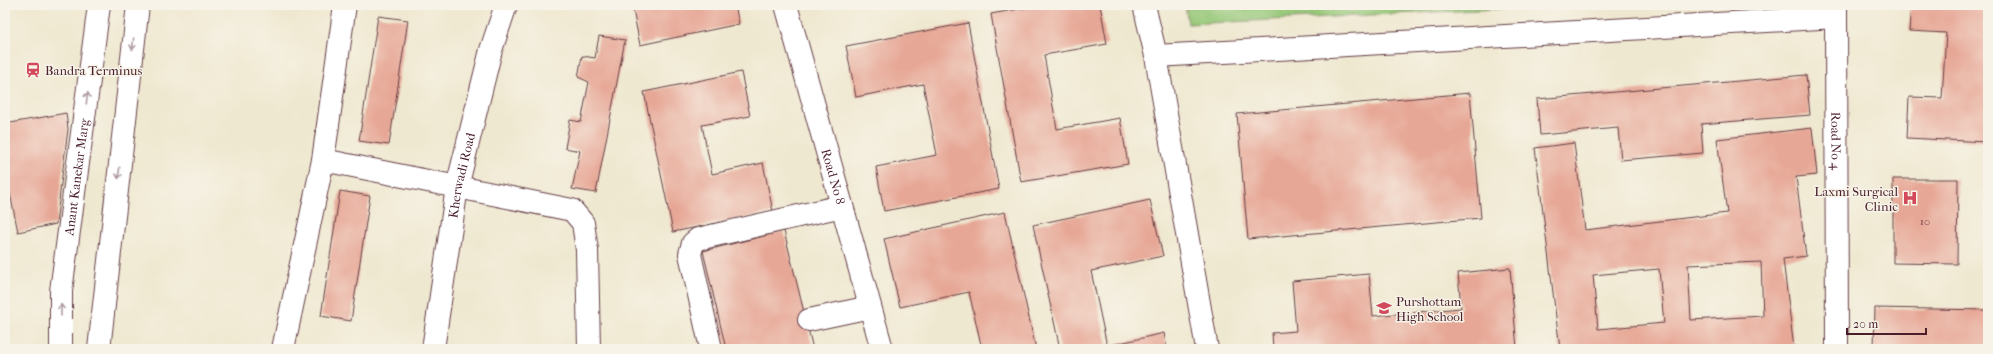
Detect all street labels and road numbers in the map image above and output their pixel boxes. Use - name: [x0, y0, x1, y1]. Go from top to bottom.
- street label: Road No 4: [1829, 112, 1844, 171]
- street label: Anant Kanekar Marg: [61, 117, 91, 237]
- street label: Kherwadi Road: [445, 130, 478, 219]
- street label: Road No 8: [819, 147, 849, 206]

